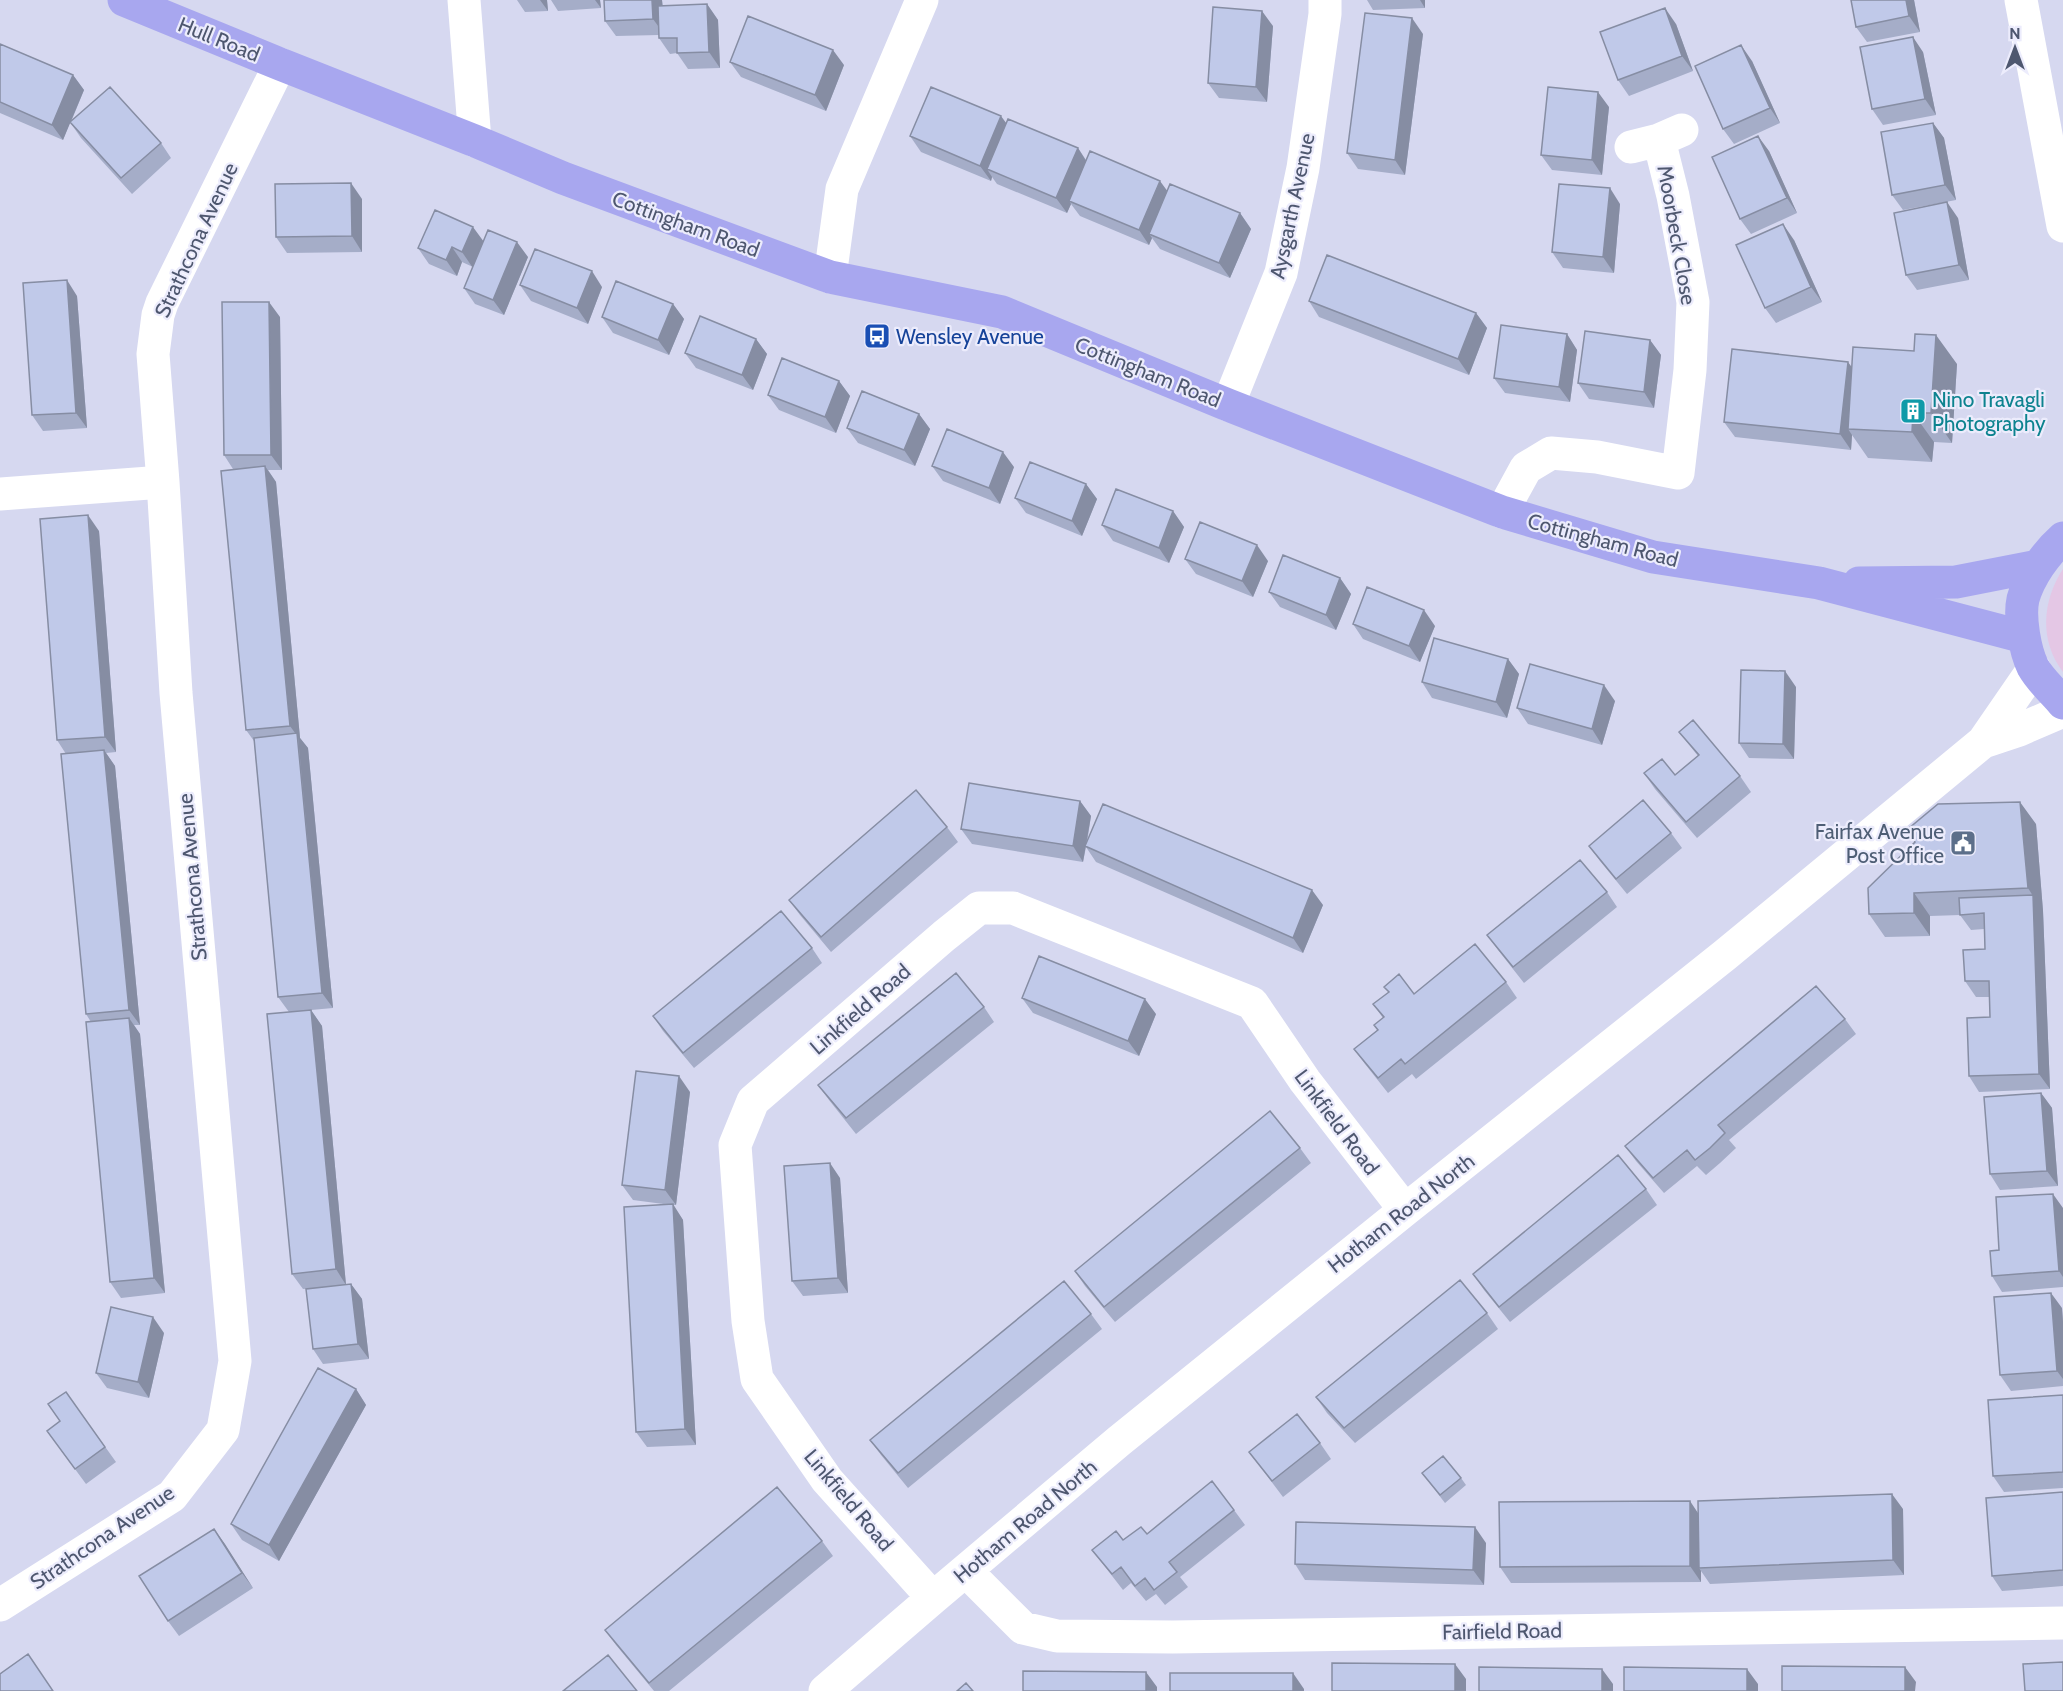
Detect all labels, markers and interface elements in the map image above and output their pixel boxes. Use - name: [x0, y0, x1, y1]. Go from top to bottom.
- street label: Hull Road: [175, 11, 263, 67]
- north arrow: [1985, 18, 2045, 78]
- text: N: [2009, 24, 2021, 43]
- street label: Aysgarth Avenue: [1264, 131, 1320, 281]
- street label: Strathcona Avenue: [149, 158, 243, 321]
- street label: Moorbeck Close: [1652, 163, 1702, 307]
- street label: Cottingham Road: [609, 186, 763, 262]
- bus stop icon: Wensley Avenue: [862, 321, 892, 351]
- place label: Wensley Avenue: [896, 324, 1044, 349]
- street label: Cottingham Road: [1071, 331, 1225, 413]
- place label: Nino Travagli Photography: [1932, 387, 2046, 436]
- building icon: Nino Travagli Photography: [1898, 396, 1928, 426]
- street label: Cottingham Road: [1525, 508, 1681, 572]
- street label: Strathcona Avenue: [172, 792, 212, 962]
- place label: Fairfax Avenue Post Office: [1815, 819, 1944, 868]
- public building icon: Fairfax Avenue Post Office: [1948, 828, 1978, 858]
- street label: Linkfield Road: [805, 959, 915, 1059]
- street label: Linkfield Road: [1289, 1065, 1385, 1179]
- street label: Hotham Road North: [1323, 1148, 1479, 1278]
- street label: Linkfield Road: [799, 1444, 899, 1556]
- street label: Hotham Road North: [948, 1454, 1102, 1588]
- street label: Strathcona Avenue: [25, 1480, 179, 1594]
- street label: Fairfield Road: [1442, 1617, 1562, 1645]

